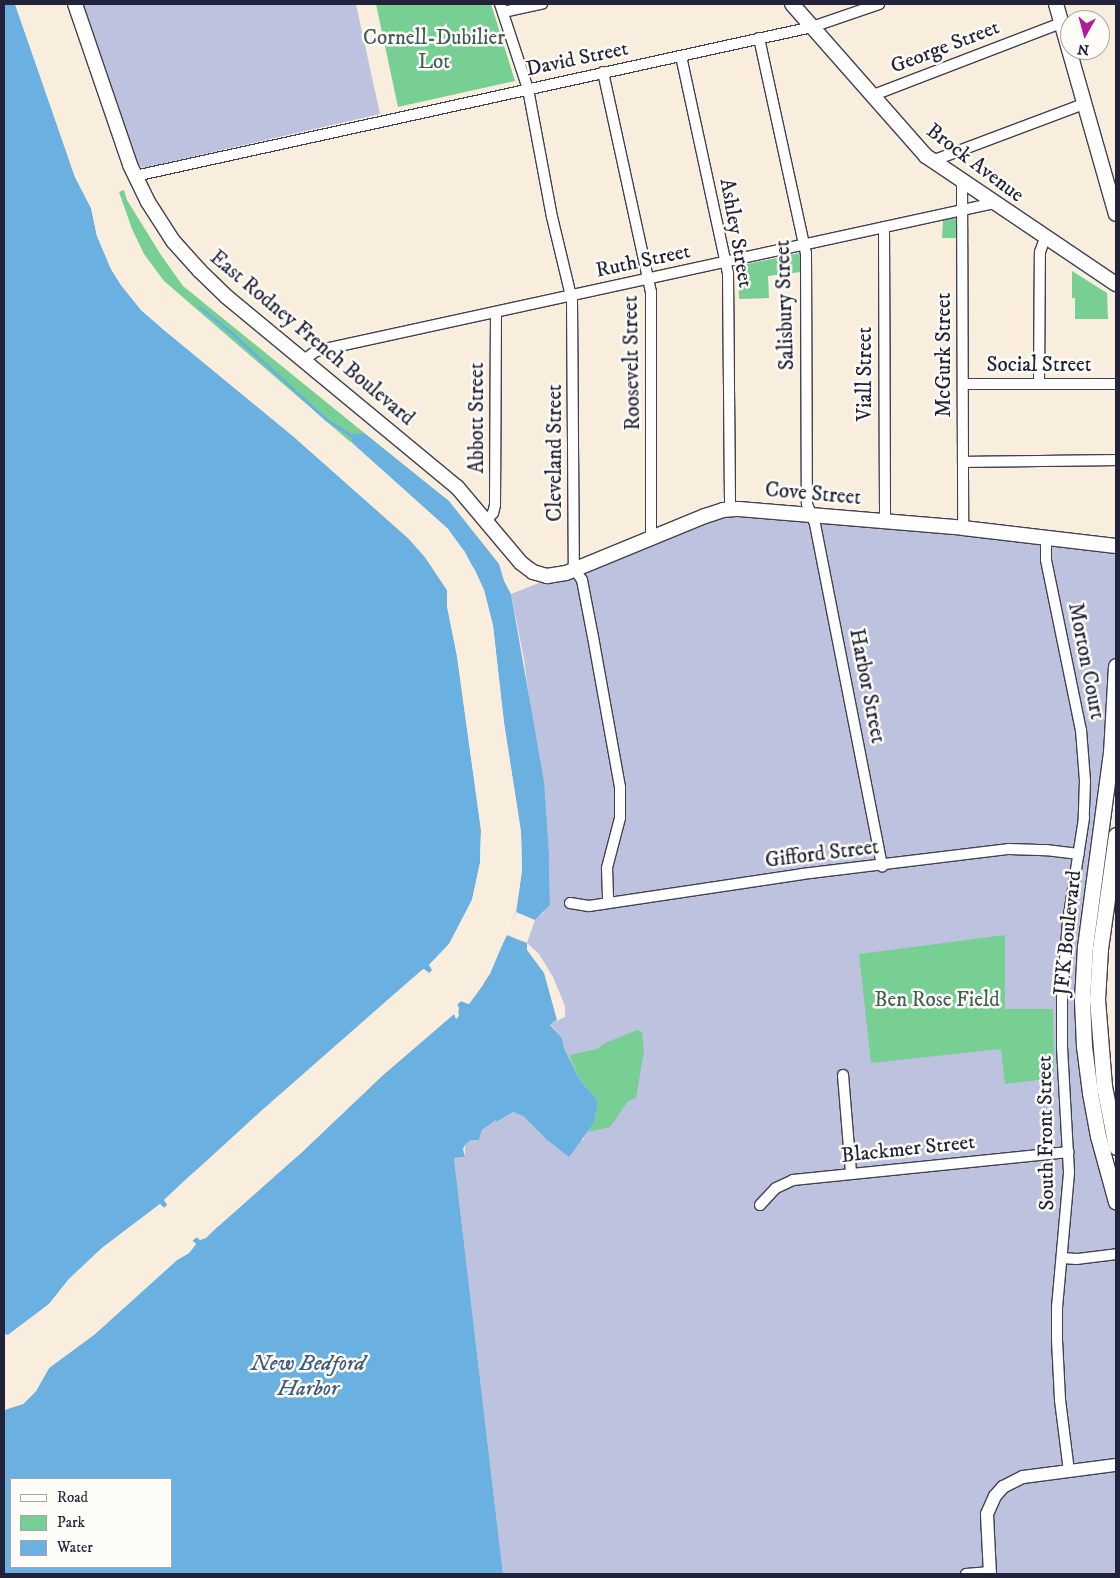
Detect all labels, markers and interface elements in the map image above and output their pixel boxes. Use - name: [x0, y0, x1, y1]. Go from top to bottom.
- north arrow: [1060, 10, 1110, 60]
- street label: George Street: [887, 15, 1003, 79]
- park label: Cornell-Dubilier Lot: [363, 25, 505, 75]
- street label: David Street: [524, 36, 630, 82]
- text: N: [1076, 39, 1090, 59]
- street label: Brock Avenue: [921, 118, 1029, 208]
- street label: Ashley Street: [714, 176, 758, 290]
- street label: Ruth Street: [593, 239, 693, 283]
- street label: Salisbury Street: [770, 239, 800, 371]
- street label: East Rodney French Boulevard: [205, 245, 419, 431]
- street label: McGurk Street: [931, 292, 957, 418]
- street label: Roosevelt Street: [618, 295, 646, 431]
- street label: Viall Street: [852, 327, 878, 421]
- street label: Social Street: [986, 352, 1092, 378]
- street label: Abbott Street: [464, 363, 490, 473]
- street label: Cleveland Street: [542, 384, 568, 522]
- street label: Cove Street: [764, 477, 862, 511]
- street label: Morton Court: [1062, 601, 1110, 721]
- street label: Harbor Street: [844, 626, 890, 746]
- street label: Gifford Street: [764, 835, 880, 873]
- street label: JFK Boulevard: [1049, 869, 1087, 997]
- park label: Ben Rose Field: [874, 987, 1000, 1013]
- street label: South Front Street: [1032, 1055, 1060, 1211]
- street label: Blackmer Street: [840, 1129, 976, 1169]
- water label: New Bedford Harbor: [251, 1350, 365, 1402]
- legend: [10, 1478, 172, 1568]
- text: Road: [57, 1488, 88, 1507]
- text: Park: [57, 1513, 85, 1532]
- text: Water: [57, 1538, 93, 1557]

